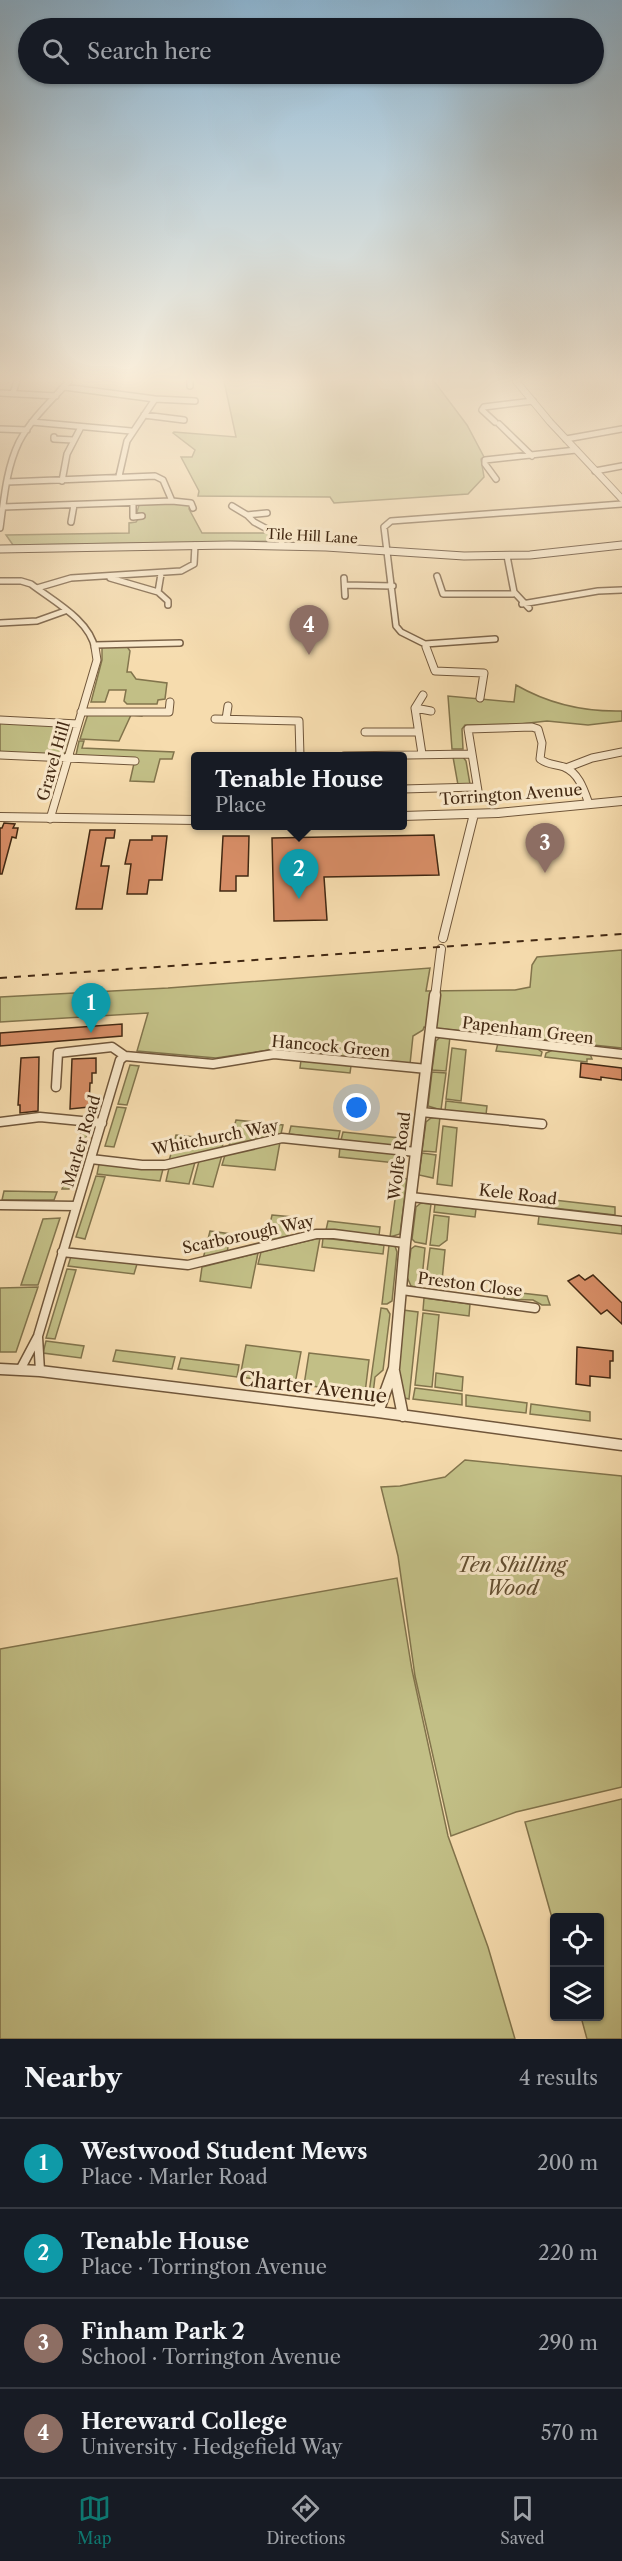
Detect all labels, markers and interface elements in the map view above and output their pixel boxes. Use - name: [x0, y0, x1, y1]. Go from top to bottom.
- search box: [18, 18, 604, 84]
- icon: search: [39, 35, 72, 68]
- text: Search here: [87, 38, 212, 65]
- street label: Tile Hill Lane: [266, 525, 358, 547]
- pin: 4: [290, 606, 328, 655]
- street label: Gravel Hill: [32, 719, 74, 803]
- popup: [191, 752, 407, 830]
- text: Tenable House: [215, 766, 383, 793]
- street label: Torrington Avenue: [439, 779, 583, 809]
- text: Place: [215, 793, 266, 817]
- pin: 3: [526, 824, 564, 873]
- pin: 2: [280, 850, 318, 899]
- pin: 1: [72, 984, 110, 1033]
- street label: Papenham Green: [461, 1012, 595, 1048]
- street label: Hancock Green: [271, 1031, 391, 1061]
- street label: Marler Road: [58, 1092, 105, 1189]
- your location: [342, 1093, 371, 1122]
- street label: Wolfe Road: [384, 1110, 414, 1202]
- street label: Whitchurch Way: [149, 1115, 281, 1159]
- street label: Kele Road: [478, 1179, 558, 1209]
- street label: Scarborough Way: [180, 1210, 317, 1258]
- street label: Preston Close: [416, 1268, 524, 1300]
- street label: Charter Avenue: [238, 1366, 388, 1408]
- park label: Ten Shilling Wood: [457, 1553, 568, 1600]
- map controls: [550, 1913, 604, 2021]
- button: locate: [550, 1913, 604, 1967]
- button: layers: [550, 1967, 604, 2021]
- text: Nearby: [24, 2062, 122, 2094]
- text: 4 results: [519, 2066, 598, 2090]
- text: Westwood Student Mews: [81, 2138, 367, 2165]
- text: 1: [39, 2151, 48, 2175]
- text: 200 m: [537, 2151, 598, 2175]
- text: Place · Marler Road: [81, 2165, 268, 2189]
- text: Tenable House: [81, 2228, 249, 2255]
- text: 2: [38, 2241, 49, 2265]
- text: 220 m: [538, 2241, 598, 2265]
- text: Place · Torrington Avenue: [81, 2255, 327, 2279]
- text: Finham Park 2: [81, 2318, 245, 2345]
- text: 3: [38, 2331, 49, 2355]
- text: 290 m: [538, 2331, 598, 2355]
- text: School · Torrington Avenue: [81, 2345, 341, 2369]
- text: Hereward College: [81, 2408, 287, 2435]
- text: 4: [38, 2421, 49, 2445]
- text: 570 m: [541, 2421, 598, 2445]
- text: University · Hedgefield Way: [81, 2435, 342, 2459]
- tab: Map: [77, 2492, 112, 2548]
- tab: Directions: [266, 2492, 345, 2548]
- tab: Saved: [500, 2492, 545, 2548]

